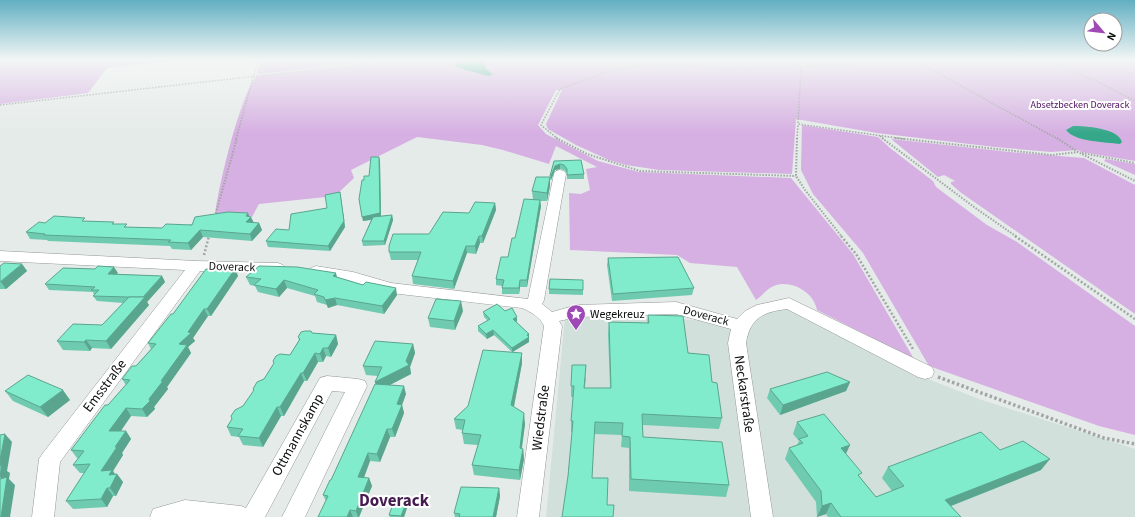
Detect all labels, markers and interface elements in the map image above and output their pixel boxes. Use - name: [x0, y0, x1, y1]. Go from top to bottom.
- north arrow: [1083, 12, 1123, 52]
- text: N: [1103, 30, 1120, 43]
- park label: Absetzbecken Doverack: [1031, 98, 1129, 112]
- street label: Doverack: [208, 258, 256, 276]
- street label: Doverack: [681, 302, 731, 330]
- place icon: Wegekreuz: [565, 303, 587, 331]
- place label: Wegekreuz: [590, 306, 645, 323]
- street label: Neckarstraße: [729, 354, 759, 434]
- street label: Emsstraße: [78, 355, 132, 417]
- street label: Wiedstraße: [527, 384, 555, 452]
- street label: Ottmannskamp: [267, 390, 329, 480]
- district label: Doverack: [359, 489, 430, 513]

